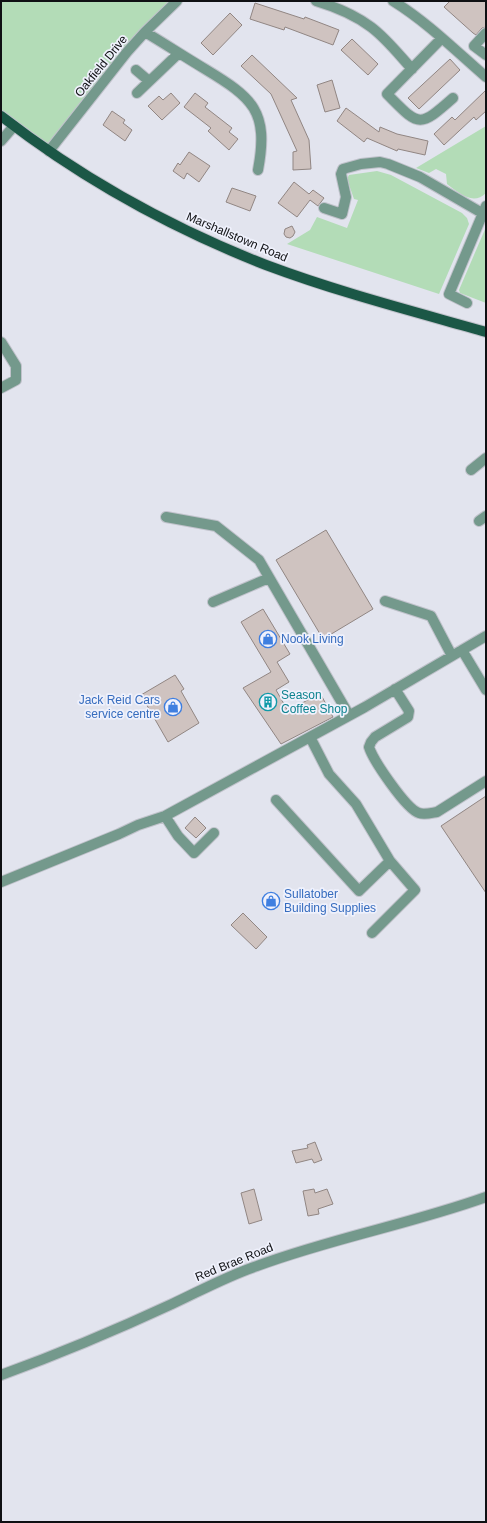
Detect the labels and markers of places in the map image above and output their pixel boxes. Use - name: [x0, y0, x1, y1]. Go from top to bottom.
- shop icon: Nook Living: [258, 629, 278, 649]
- place label: Nook Living: [281, 632, 344, 646]
- place label: Season Coffee Shop: [281, 688, 348, 716]
- building icon: Season Coffee Shop: [258, 692, 278, 712]
- place label: Jack Reid Cars service centre: [79, 693, 160, 721]
- shop icon: Jack Reid Cars service centre: [163, 697, 183, 717]
- place label: Sullatober Building Supplies: [284, 887, 376, 915]
- shop icon: Sullatober Building Supplies: [261, 891, 281, 911]

